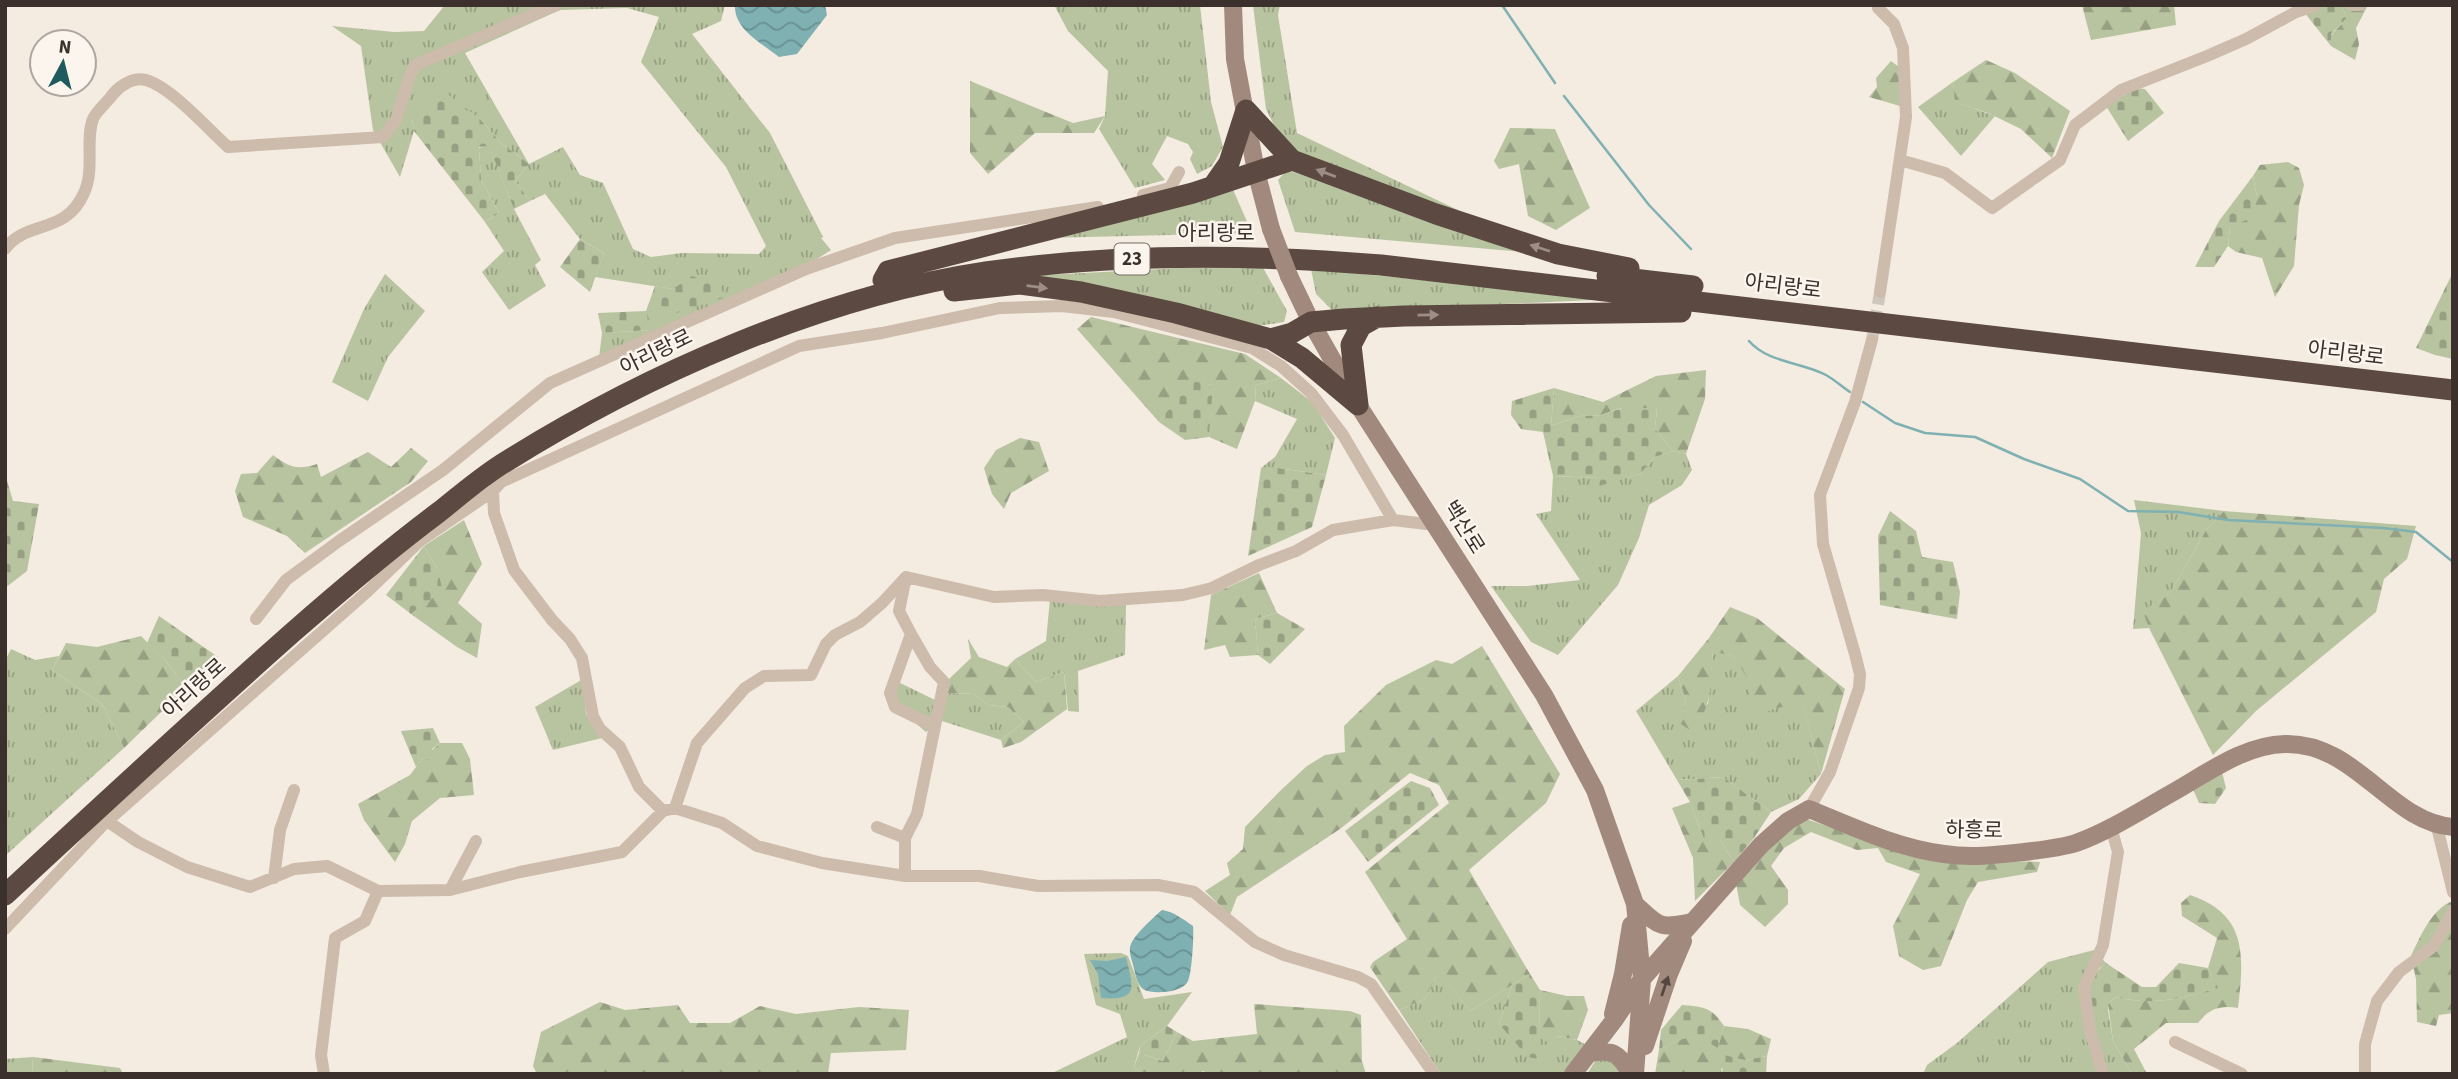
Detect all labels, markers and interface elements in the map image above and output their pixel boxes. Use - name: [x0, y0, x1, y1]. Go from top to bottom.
- north arrow: [28, 28, 98, 98]
- text: N: [57, 33, 73, 62]
- one-way arrow: [1315, 167, 1336, 178]
- street label: 아리랑로: [1177, 218, 1255, 248]
- one-way arrow: [1530, 242, 1551, 253]
- road number: 23: [1114, 244, 1150, 274]
- street label: 아리랑로: [1743, 266, 1823, 306]
- one-way arrow: [1026, 281, 1048, 292]
- one-way arrow: [1418, 309, 1440, 321]
- street label: 아리랑로: [615, 322, 697, 382]
- street label: 아리랑로: [2306, 333, 2386, 373]
- street label: 백산로: [1436, 494, 1492, 560]
- street label: 아리랑로: [155, 651, 233, 725]
- street label: 하흥로: [1945, 814, 2003, 846]
- one-way arrow: [1660, 975, 1671, 996]

